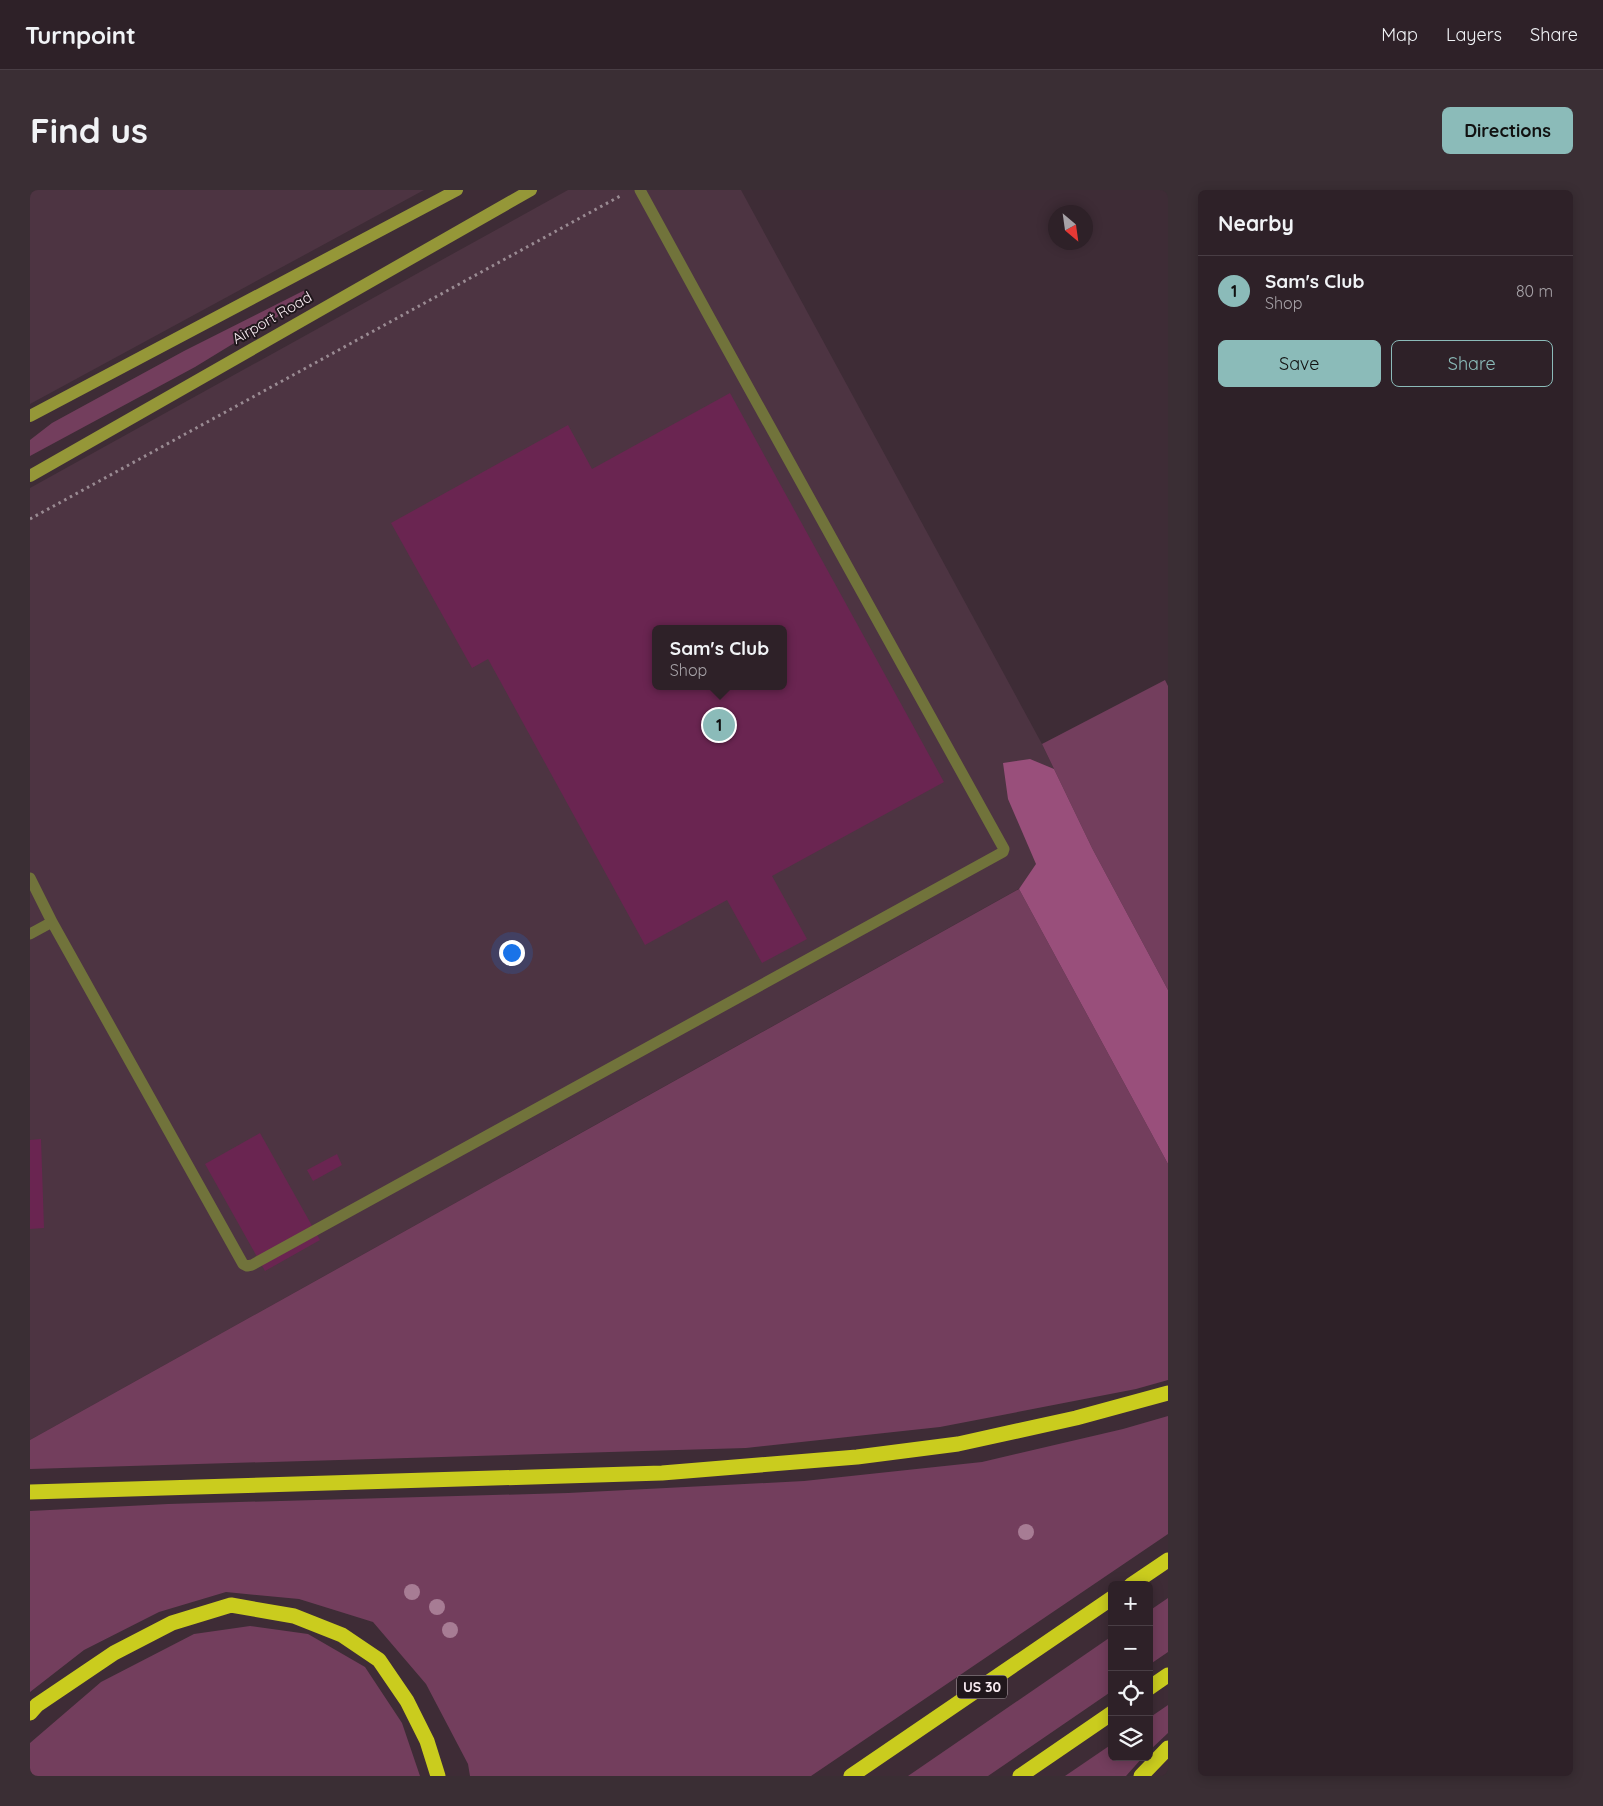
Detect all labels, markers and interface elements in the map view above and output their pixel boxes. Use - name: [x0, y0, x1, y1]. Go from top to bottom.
- text: Turnpoint: [25, 20, 136, 50]
- text: Map: [1381, 23, 1418, 46]
- text: Layers: [1446, 23, 1502, 46]
- text: Share: [1530, 23, 1578, 46]
- button: Directions: [1442, 107, 1573, 154]
- text: Find us: [30, 108, 148, 152]
- north arrow: [1048, 205, 1093, 250]
- text: Nearby: [1218, 210, 1294, 236]
- text: Sam's Club: [1265, 269, 1364, 293]
- text: 1: [1231, 281, 1237, 301]
- text: 80 m: [1516, 281, 1553, 301]
- street label: Airport Road: [228, 287, 315, 348]
- text: Shop: [1265, 293, 1302, 313]
- button: Save: [1218, 340, 1381, 387]
- button: Share: [1391, 340, 1553, 387]
- popup: [652, 625, 787, 690]
- text: Sam's Club: [670, 636, 769, 660]
- text: Shop: [670, 660, 707, 680]
- pin: 1: [703, 706, 735, 744]
- your location: [499, 940, 525, 966]
- map controls: [1108, 1581, 1153, 1761]
- button: +: [1108, 1581, 1153, 1626]
- button: −: [1108, 1626, 1153, 1671]
- button: locate: [1108, 1671, 1153, 1716]
- road number: US 30: [957, 1675, 1007, 1698]
- button: layers: [1108, 1716, 1153, 1761]

